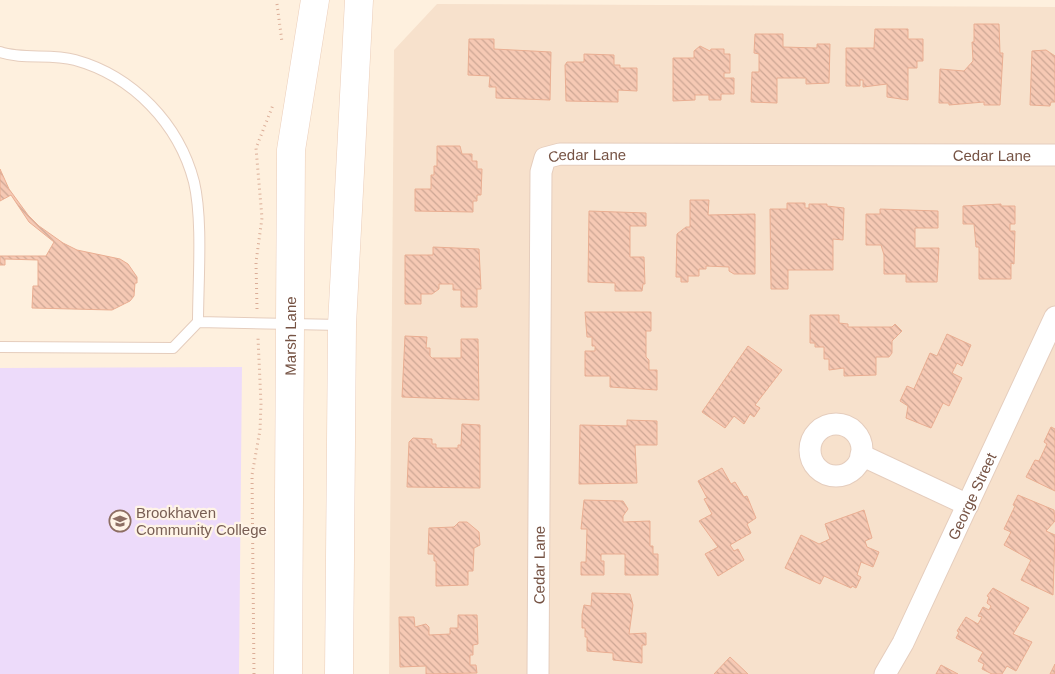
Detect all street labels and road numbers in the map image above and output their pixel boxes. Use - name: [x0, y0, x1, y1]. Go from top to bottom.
- street label: Cedar Lane: [546, 145, 626, 165]
- street label: Cedar Lane: [953, 146, 1031, 163]
- street label: Marsh Lane: [281, 296, 299, 376]
- street label: George Street: [944, 449, 999, 542]
- street label: Cedar Lane: [530, 526, 547, 604]

